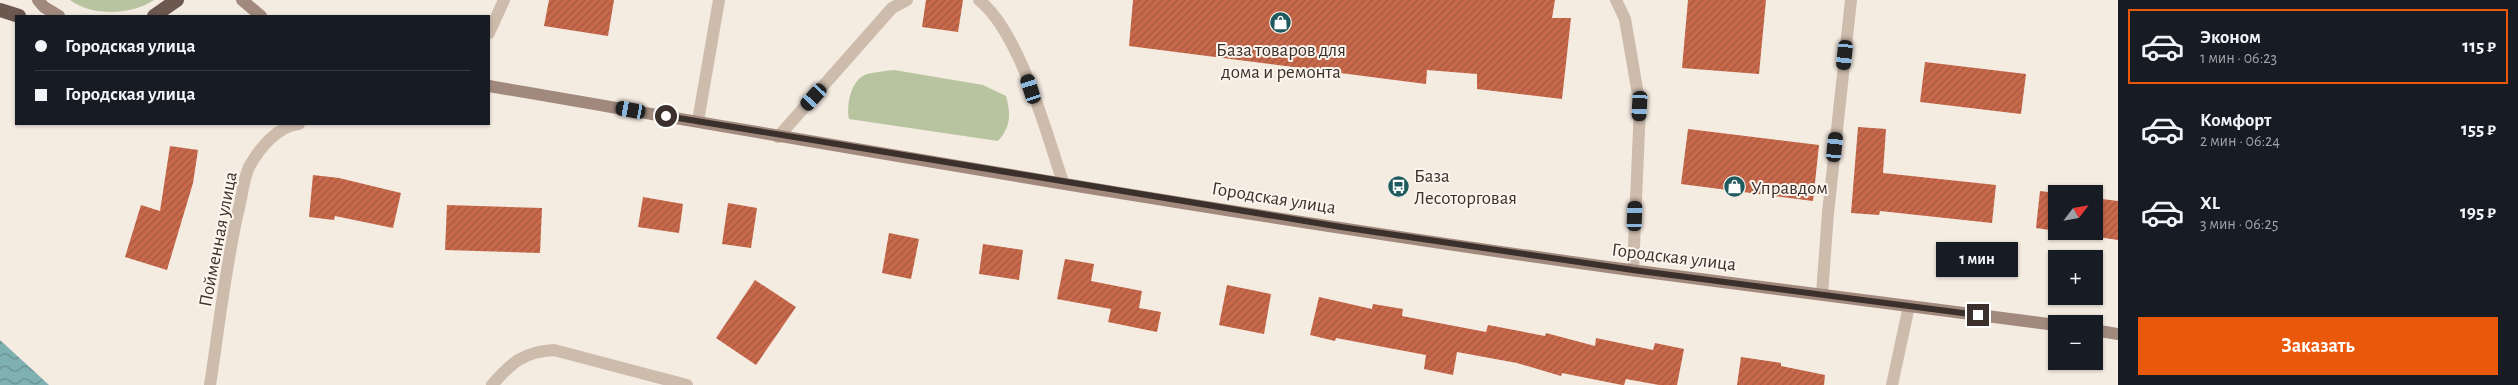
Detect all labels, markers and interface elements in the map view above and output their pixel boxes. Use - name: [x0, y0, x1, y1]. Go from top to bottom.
- shop icon: База товаров для дома и ремонта: [1269, 11, 1293, 35]
- icon: car: [2140, 24, 2185, 69]
- text: Эконом: [2200, 28, 2261, 47]
- text: Городская улица: [65, 37, 195, 56]
- text: 115 ₽: [2462, 37, 2496, 56]
- car: [1835, 39, 1854, 71]
- place label: База товаров для дома и ремонта: [1216, 41, 1346, 82]
- text: 1 мин · 06:23: [2200, 50, 2277, 66]
- car: [1019, 72, 1042, 106]
- car: [798, 81, 829, 113]
- text: Городская улица: [65, 85, 195, 104]
- car: [1631, 91, 1648, 121]
- car: [614, 100, 647, 120]
- route start: [655, 105, 677, 127]
- icon: car: [2140, 107, 2185, 152]
- text: Комфорт: [2200, 111, 2271, 130]
- text: 155 ₽: [2461, 120, 2496, 139]
- car: [1825, 131, 1844, 163]
- text: 2 мин · 06:24: [2200, 133, 2280, 149]
- place label: База Лесоторговая: [1414, 167, 1517, 208]
- street label: Пойменная улица: [196, 170, 241, 309]
- bus stop icon: База Лесоторговая: [1386, 174, 1410, 198]
- shop icon: Управдом: [1723, 175, 1747, 199]
- street label: Городская улица: [1210, 179, 1337, 218]
- place label: Управдом: [1751, 179, 1828, 198]
- north arrow: [2048, 185, 2102, 240]
- map controls: [2048, 185, 2103, 370]
- icon: car: [2140, 190, 2185, 235]
- text: XL: [2200, 194, 2220, 213]
- car: [1626, 201, 1643, 231]
- text: 195 ₽: [2460, 203, 2496, 222]
- text: 3 мин · 06:25: [2200, 216, 2278, 232]
- street label: Городская улица: [1610, 240, 1737, 275]
- callout: 1 мин: [1937, 242, 2019, 278]
- button: +: [2048, 250, 2103, 305]
- text: 1 мин: [1959, 251, 1995, 267]
- route end: [1967, 304, 1989, 326]
- button: −: [2048, 315, 2103, 370]
- button: Заказать: [2138, 317, 2498, 375]

